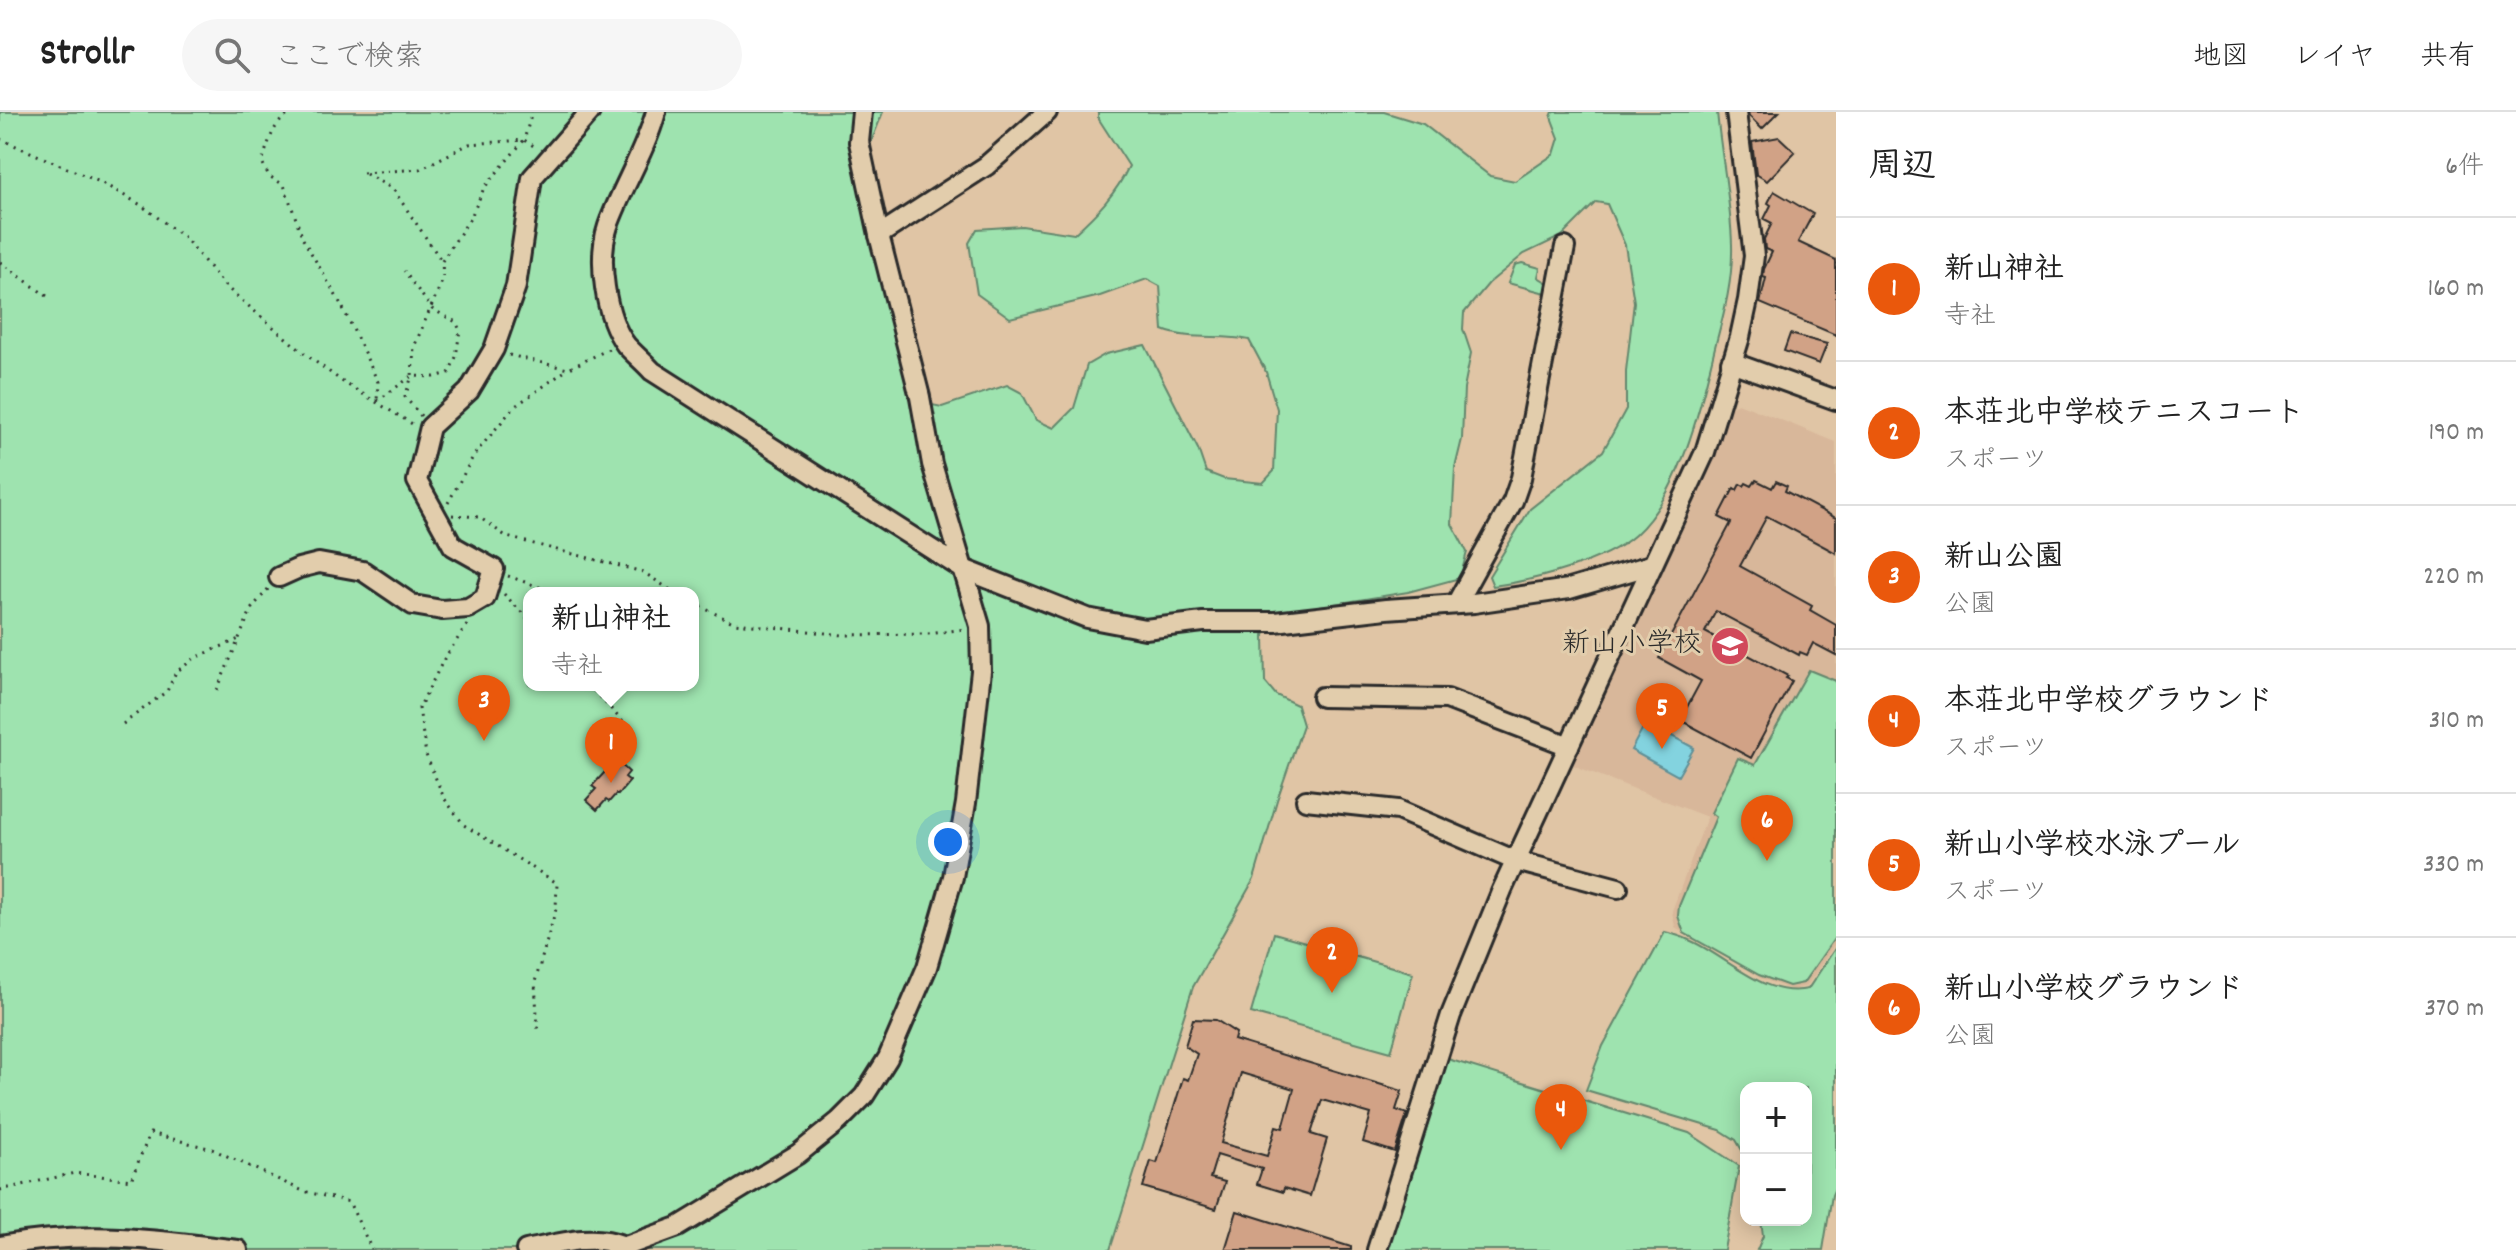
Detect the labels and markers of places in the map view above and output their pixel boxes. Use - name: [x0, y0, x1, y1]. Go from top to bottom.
- school or university icon: 新山小学校: [1709, 625, 1751, 667]
- place label: 新山小学校: [1562, 626, 1702, 666]
- pin: 3: [458, 675, 510, 741]
- pin: 5: [1636, 683, 1688, 749]
- pin: 1: [585, 717, 637, 783]
- pin: 6: [1741, 795, 1793, 861]
- pin: 2: [1306, 927, 1358, 993]
- pin: 4: [1535, 1084, 1587, 1150]

